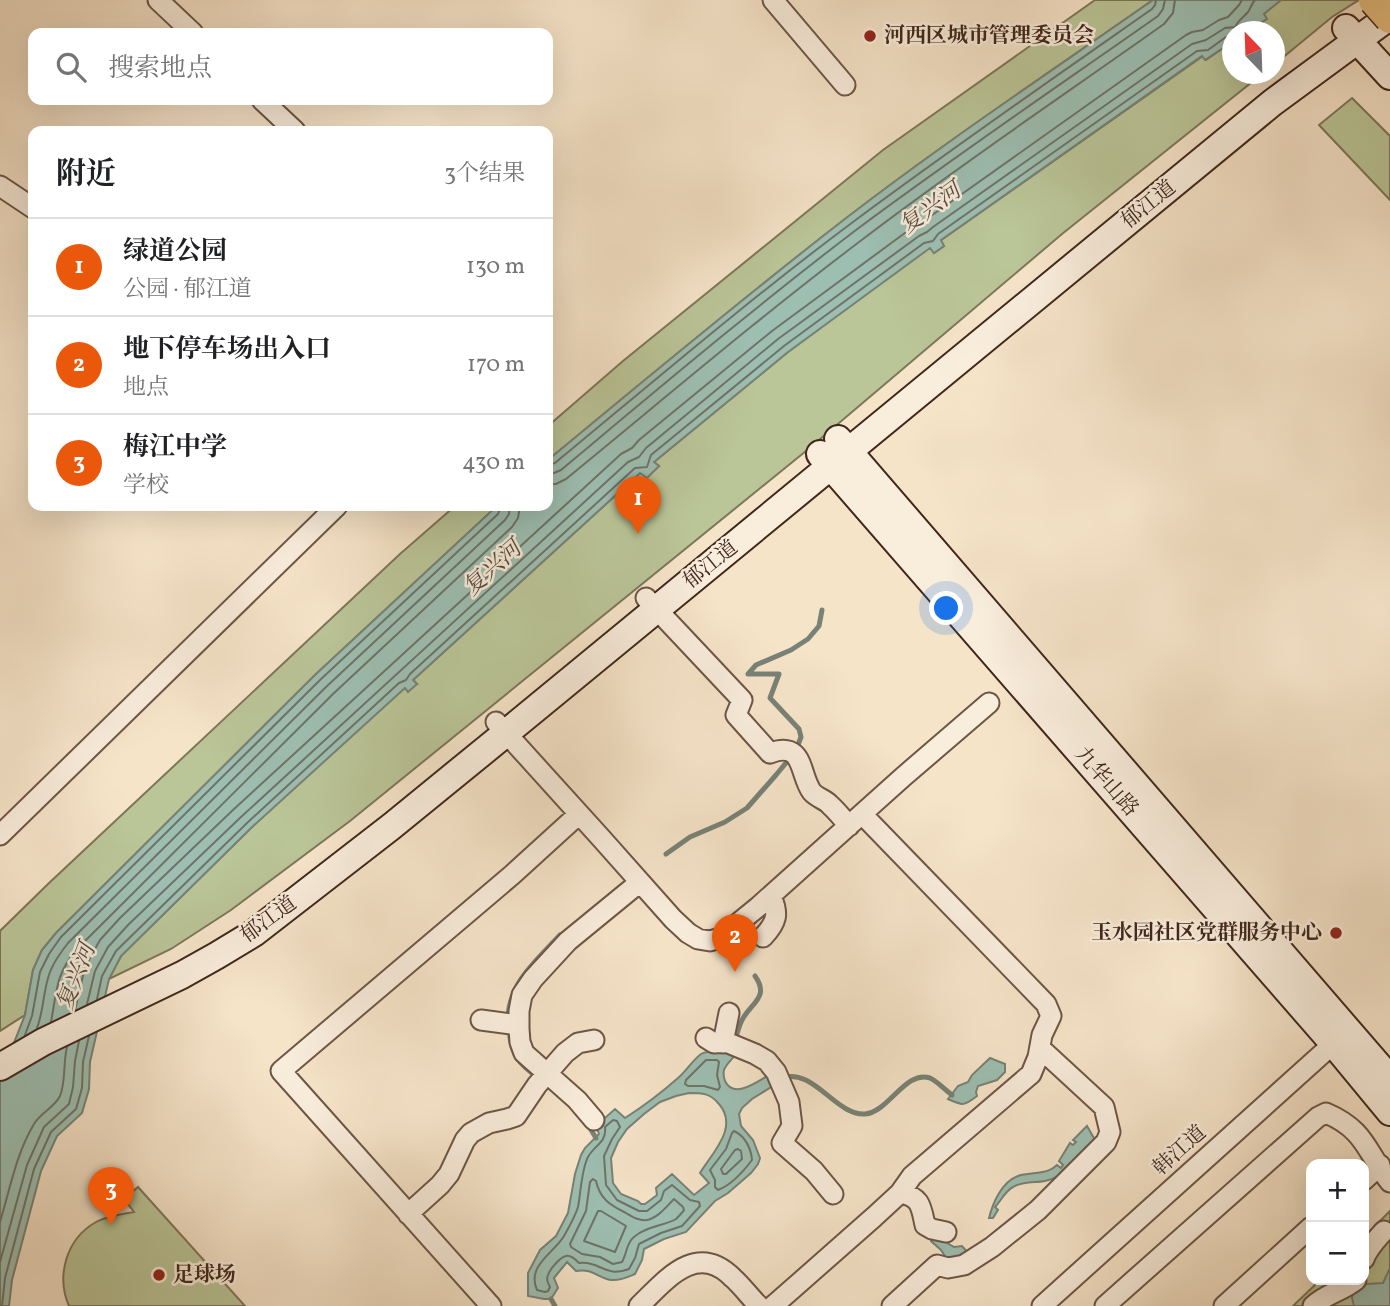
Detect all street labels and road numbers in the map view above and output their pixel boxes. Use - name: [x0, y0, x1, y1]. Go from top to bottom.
- street label: 郁江道: [1115, 174, 1183, 236]
- street label: 郁江道: [677, 534, 745, 596]
- street label: 九华山路: [1068, 741, 1144, 823]
- street label: 郁江道: [235, 890, 303, 950]
- street label: 韩江道: [1147, 1119, 1213, 1183]

